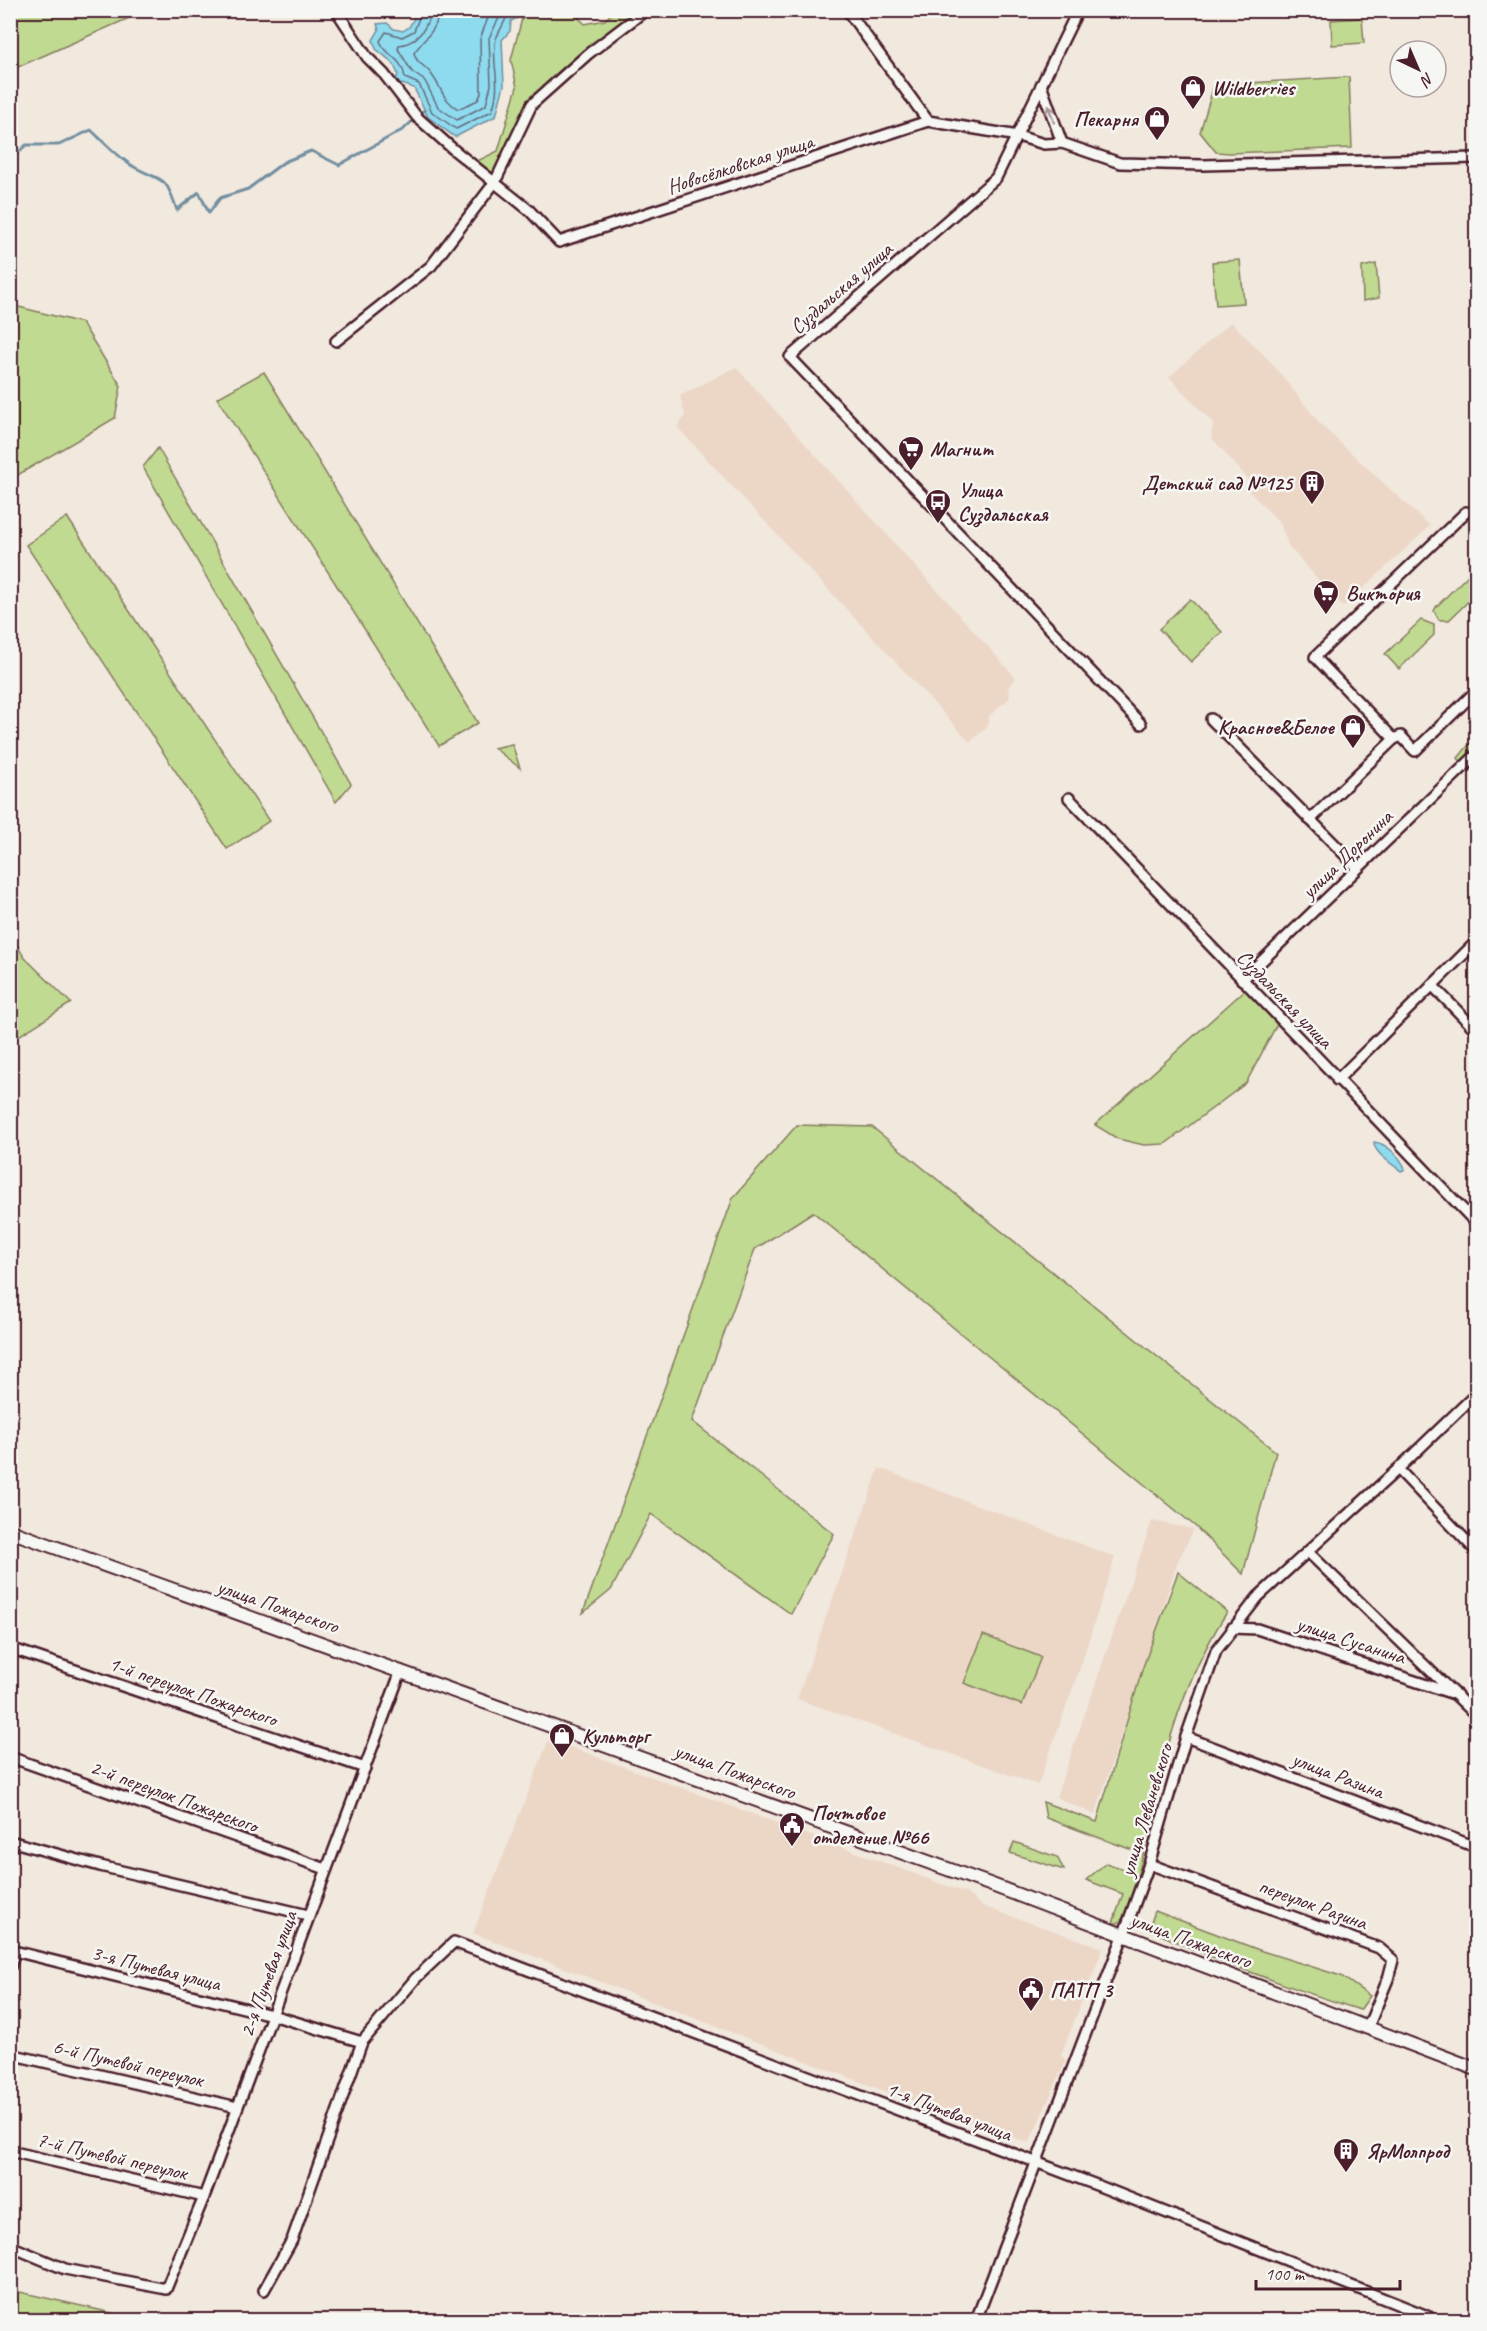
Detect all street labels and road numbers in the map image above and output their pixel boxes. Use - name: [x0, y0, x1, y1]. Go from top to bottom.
- street label: Новосёлковская улица: [664, 127, 819, 200]
- street label: Суздальская улица: [784, 235, 900, 340]
- street label: улица Доронина: [1294, 803, 1399, 905]
- street label: Суздальская улица: [1231, 944, 1340, 1056]
- street label: улица Пожарского: [212, 1572, 344, 1639]
- street label: улица Сусанина: [1292, 1610, 1410, 1670]
- street label: 1-й переулок Пожарского: [105, 1650, 283, 1733]
- street label: улица Пожарского: [669, 1736, 800, 1805]
- street label: улица Леваневского: [1113, 1738, 1179, 1881]
- street label: улица Разина: [1287, 1745, 1390, 1805]
- street label: 2-й переулок Пожарского: [87, 1754, 264, 1839]
- street label: переулок Разина: [1255, 1872, 1372, 1936]
- street label: улица Пожарского: [1125, 1905, 1256, 1974]
- street label: 2-я Путевая улица: [233, 1906, 303, 2040]
- street label: 3-я Путевая улица: [89, 1939, 225, 1997]
- street label: 6-й Путевой переулок: [51, 2033, 208, 2093]
- street label: 1-я Путевая улица: [883, 2075, 1017, 2147]
- street label: 7-й Путевой переулок: [35, 2126, 192, 2186]

